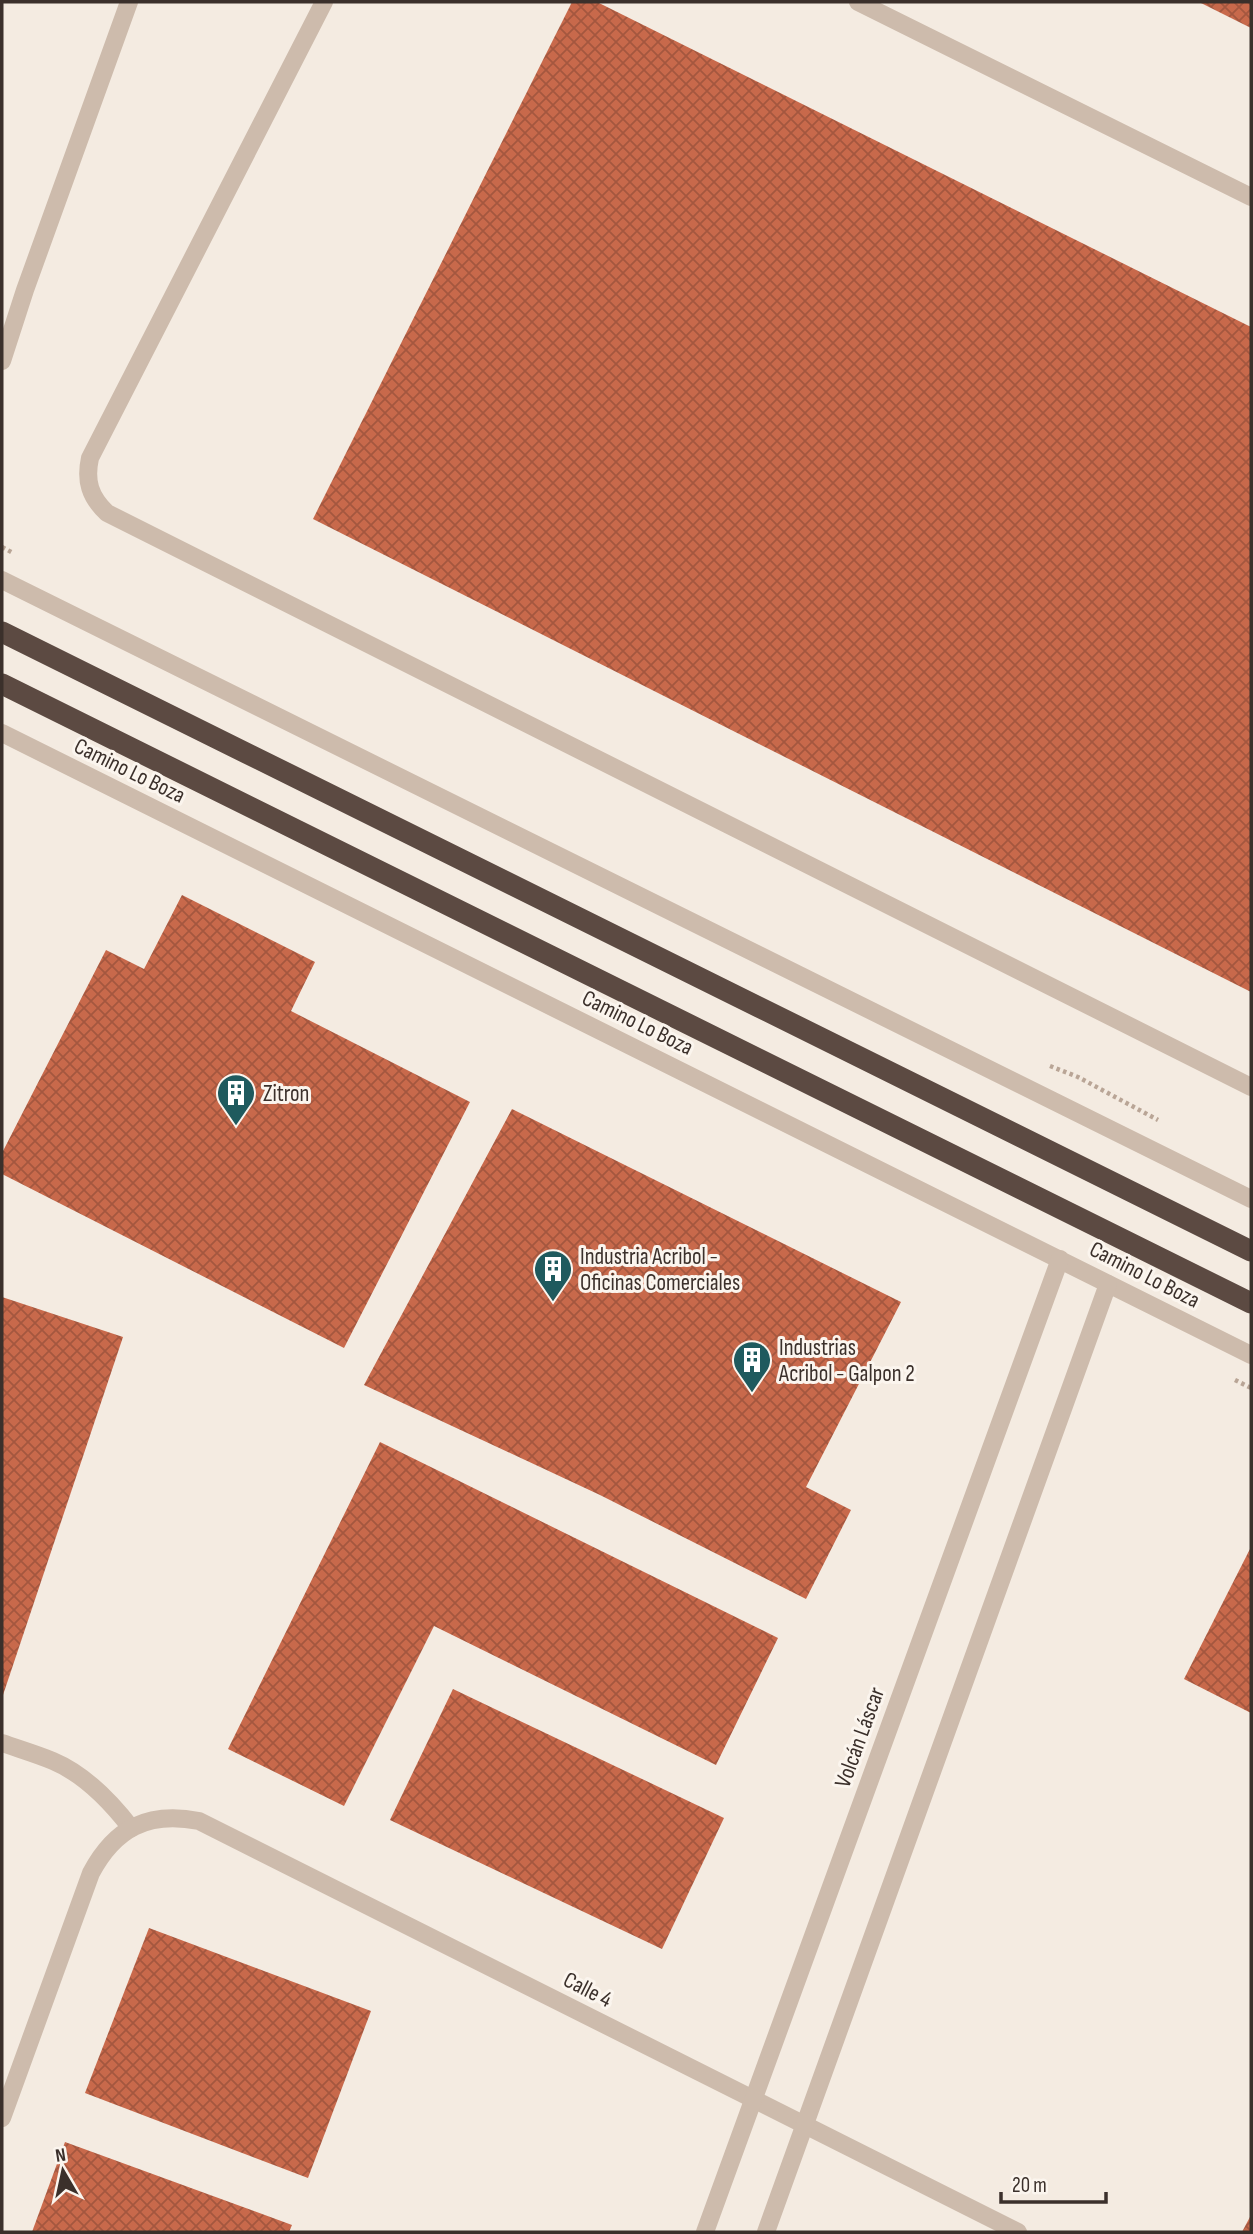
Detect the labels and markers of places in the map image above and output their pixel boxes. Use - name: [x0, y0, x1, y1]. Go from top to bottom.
- building icon: Zitron: [215, 1072, 257, 1127]
- place label: Zitron: [263, 1080, 309, 1108]
- place label: Industria Acribol - Oficinas Comerciales: [580, 1243, 740, 1297]
- building icon: Industria Acribol - Oficinas Comerciales: [532, 1248, 574, 1303]
- place label: Industrias Acribol - Galpon 2: [778, 1334, 915, 1388]
- building icon: Industrias Acribol - Galpon 2: [731, 1339, 773, 1394]

